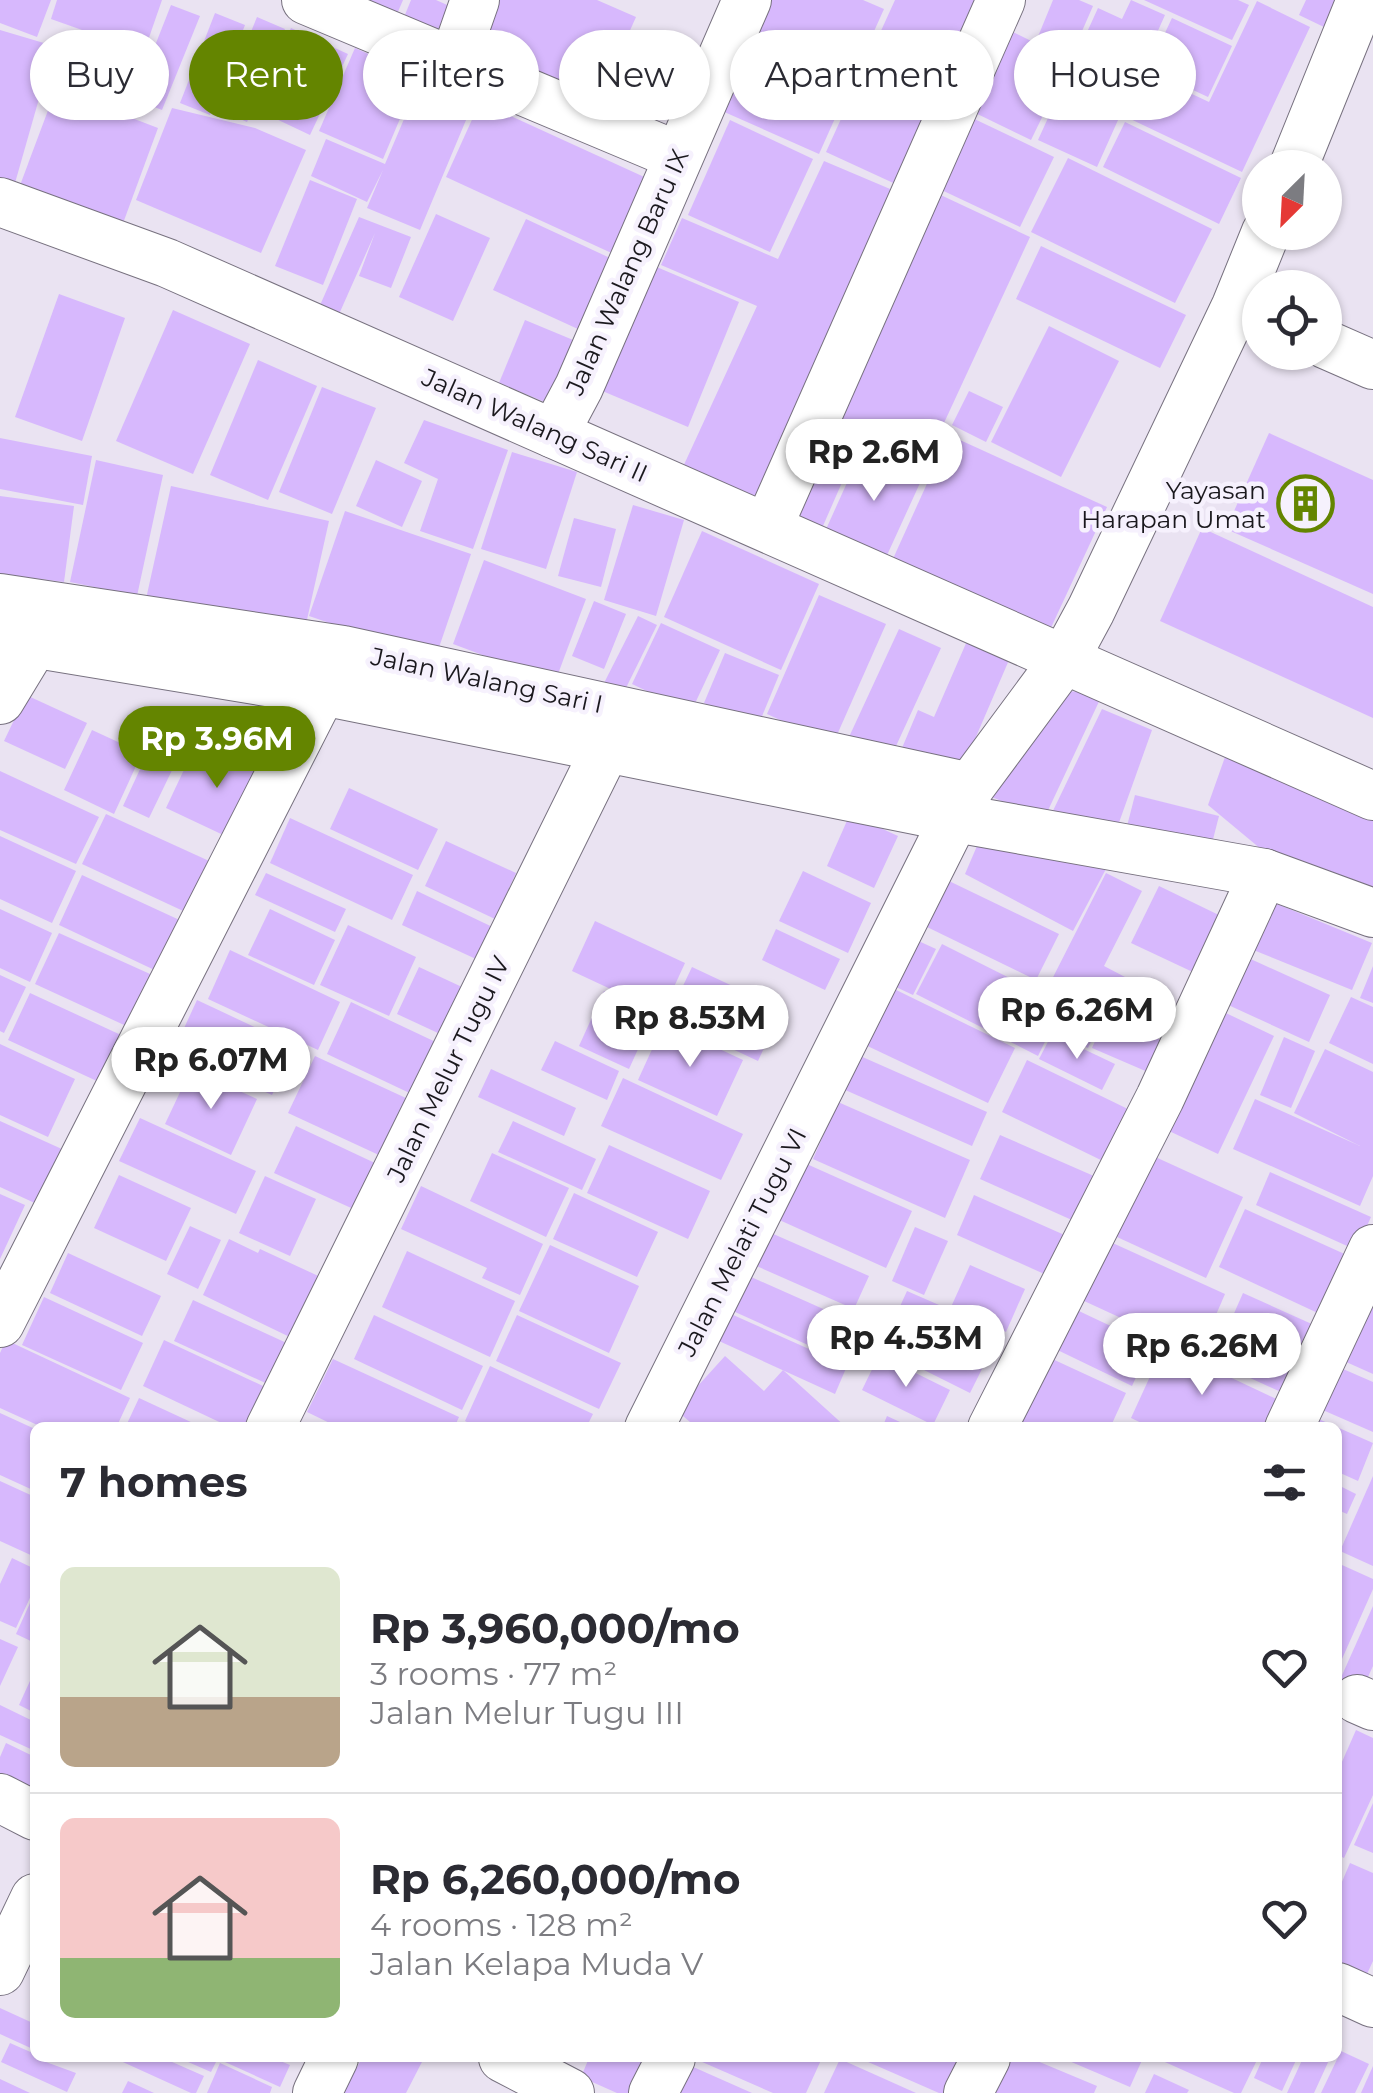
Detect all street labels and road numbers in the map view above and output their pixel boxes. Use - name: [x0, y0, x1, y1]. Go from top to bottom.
- street label: Jalan Walang Baru IX: [559, 144, 695, 400]
- street label: Jalan Walang Sari II: [417, 361, 652, 488]
- street label: Jalan Walang Sari I: [367, 641, 606, 719]
- street label: Jalan Melur Tugu IV: [380, 951, 516, 1188]
- street label: Jalan Melati Tugu VI: [671, 1123, 813, 1362]

